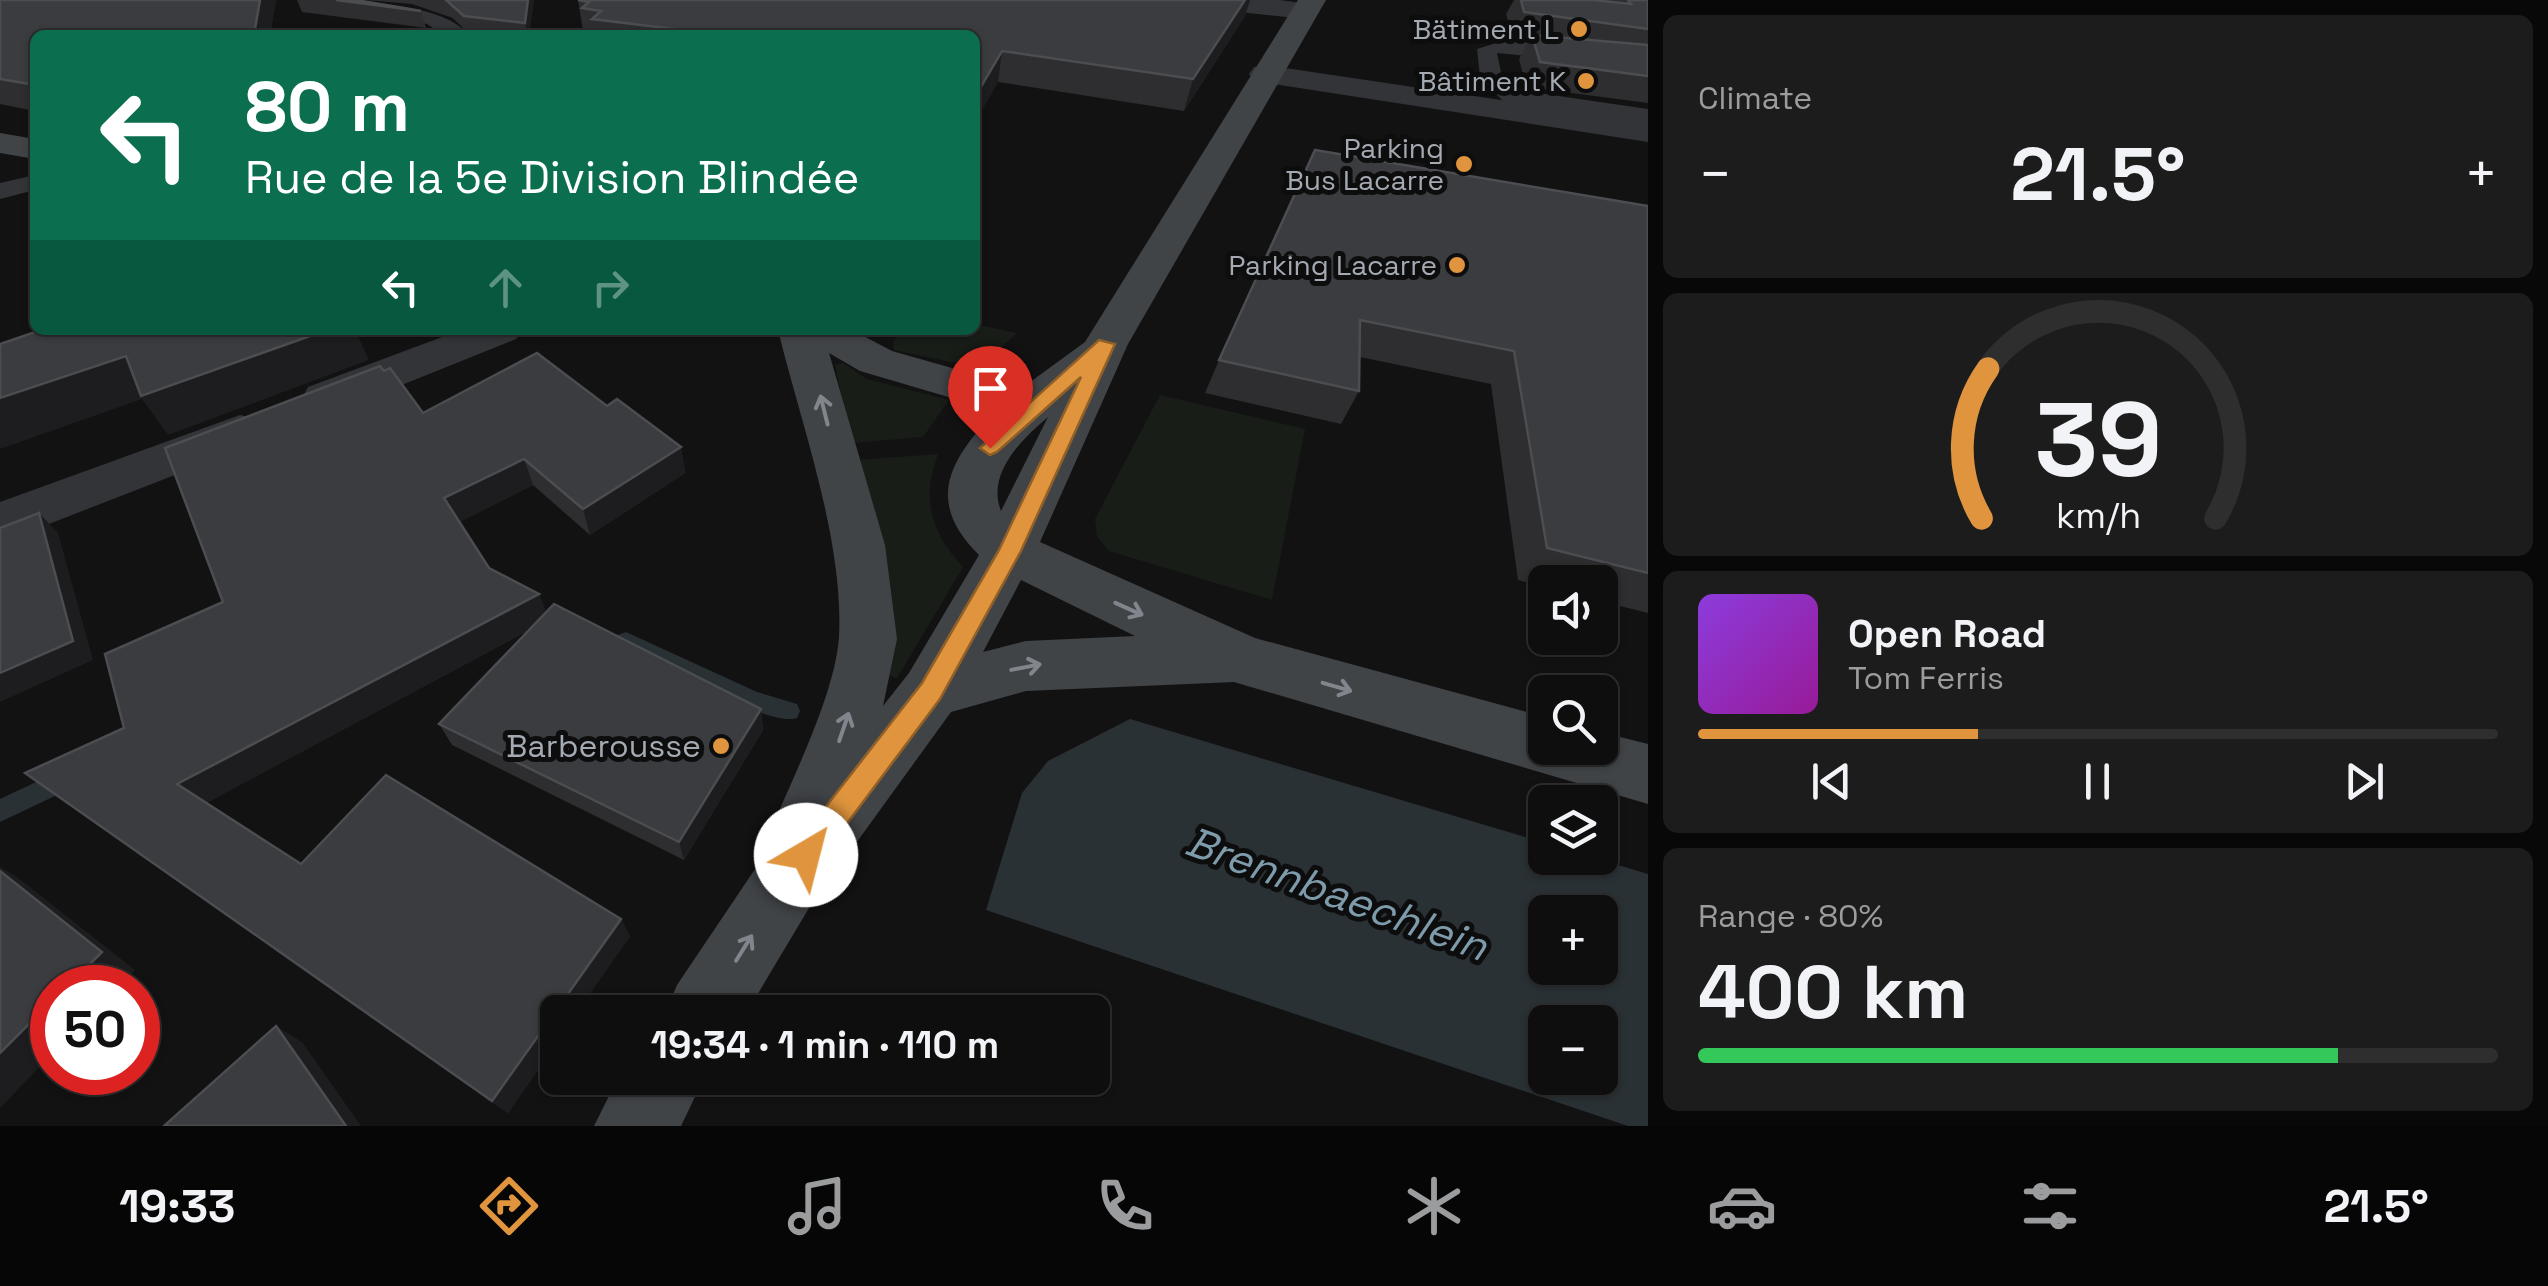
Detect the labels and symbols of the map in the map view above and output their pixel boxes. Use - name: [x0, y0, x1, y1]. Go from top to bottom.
- place label: Bätiment L: [1413, 11, 1559, 47]
- marker: Bätiment L: [1568, 18, 1590, 40]
- place label: Bâtiment K: [1418, 63, 1566, 99]
- marker: Bâtiment K: [1575, 70, 1597, 92]
- place label: Parking Bus Lacarre: [1285, 130, 1444, 198]
- marker: Parking Bus Lacarre: [1453, 153, 1475, 175]
- place label: Parking Lacarre: [1229, 247, 1437, 283]
- marker: Parking Lacarre: [1446, 254, 1468, 276]
- pin: [948, 346, 1033, 449]
- one-way arrow: [813, 395, 832, 426]
- one-way arrow: [1113, 601, 1144, 619]
- one-way arrow: [1009, 657, 1042, 676]
- one-way arrow: [1321, 678, 1352, 697]
- one-way arrow: [837, 711, 855, 743]
- place label: Barberousse: [506, 726, 701, 766]
- marker: Barberousse: [710, 735, 732, 757]
- position arrow: [754, 803, 858, 907]
- water label: Brennbaechlein: [1179, 814, 1496, 973]
- one-way arrow: [734, 934, 754, 963]
- speed limit sign: 50: [30, 965, 160, 1095]

